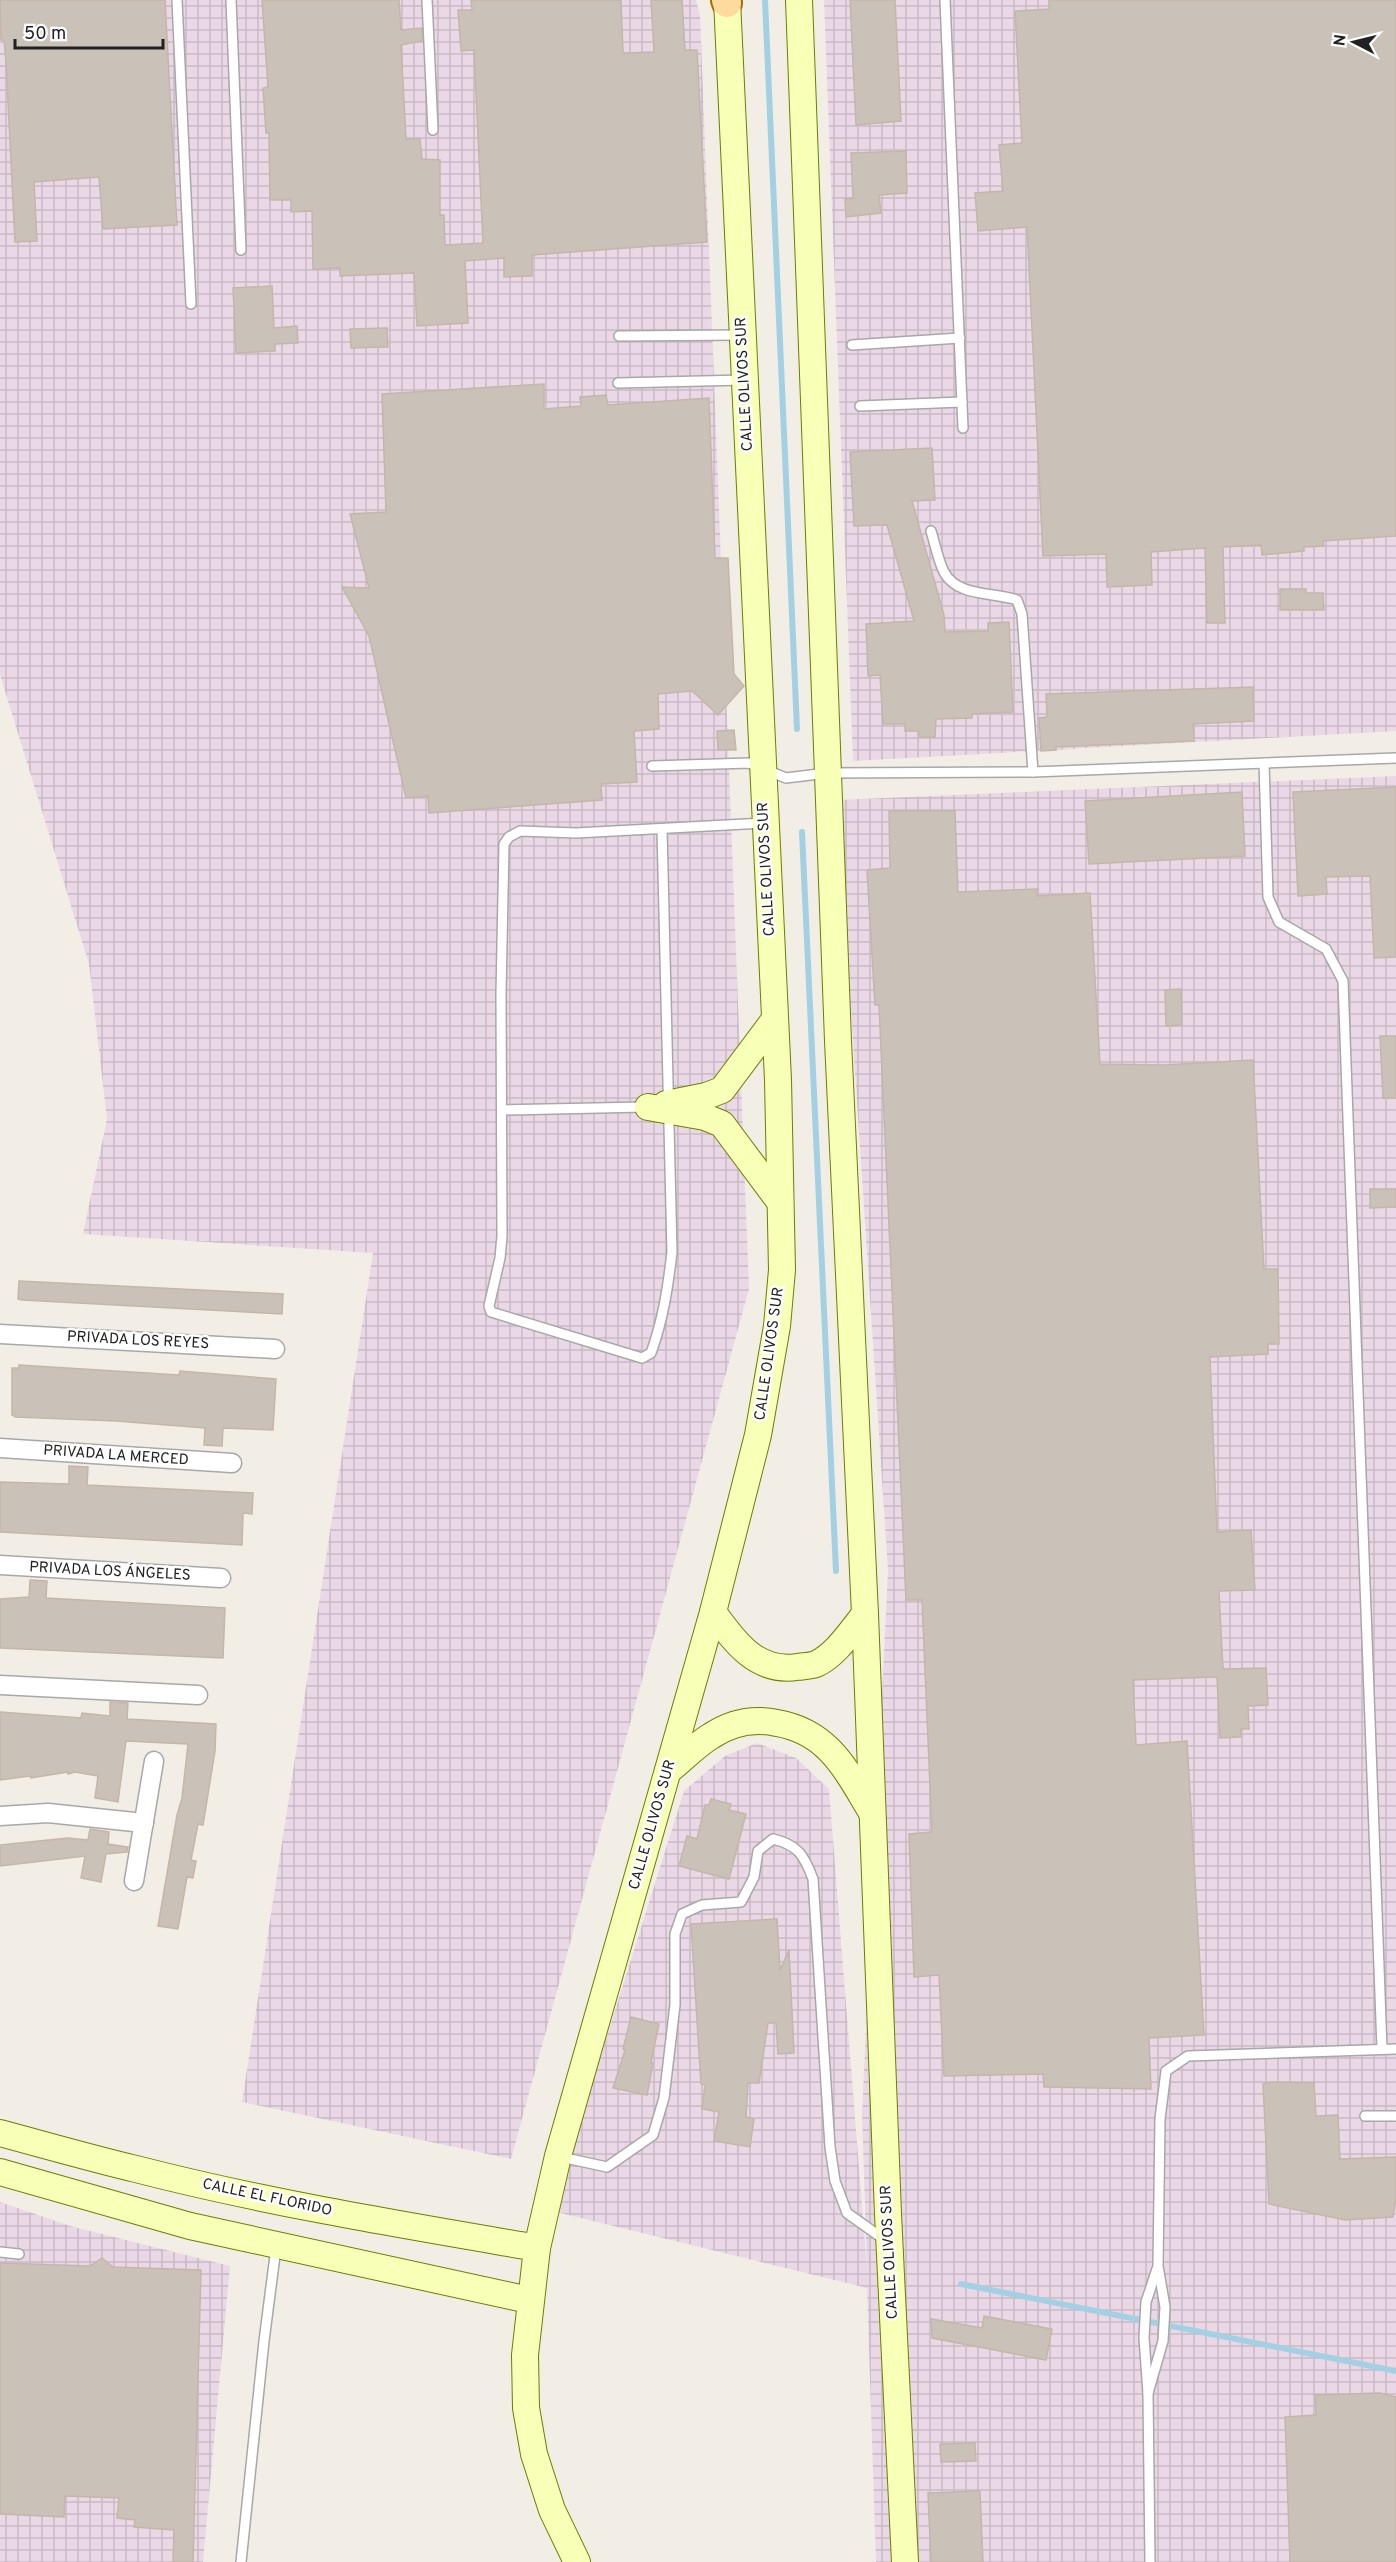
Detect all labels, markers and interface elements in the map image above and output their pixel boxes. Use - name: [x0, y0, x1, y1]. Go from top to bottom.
- scale bar: [15, 12, 164, 50]
- north arrow: [1324, 12, 1384, 72]
- text: 50 m: [24, 23, 66, 46]
- text: N: [1330, 33, 1352, 47]
- street label: CALLE OLIVOS SUR: [732, 316, 758, 452]
- street label: CALLE OLIVOS SUR: [754, 801, 780, 937]
- street label: CALLE OLIVOS SUR: [751, 1286, 789, 1422]
- street label: PRIVADA LOS REYES: [66, 1328, 210, 1354]
- street label: PRIVADA LA MERCED: [43, 1441, 189, 1471]
- street label: PRIVADA LOS ÁNGELES: [29, 1557, 191, 1586]
- street label: CALLE OLIVOS SUR: [625, 1758, 681, 1892]
- street label: CALLE EL FLORIDO: [200, 2175, 334, 2221]
- street label: CALLE OLIVOS SUR: [877, 2184, 903, 2320]

